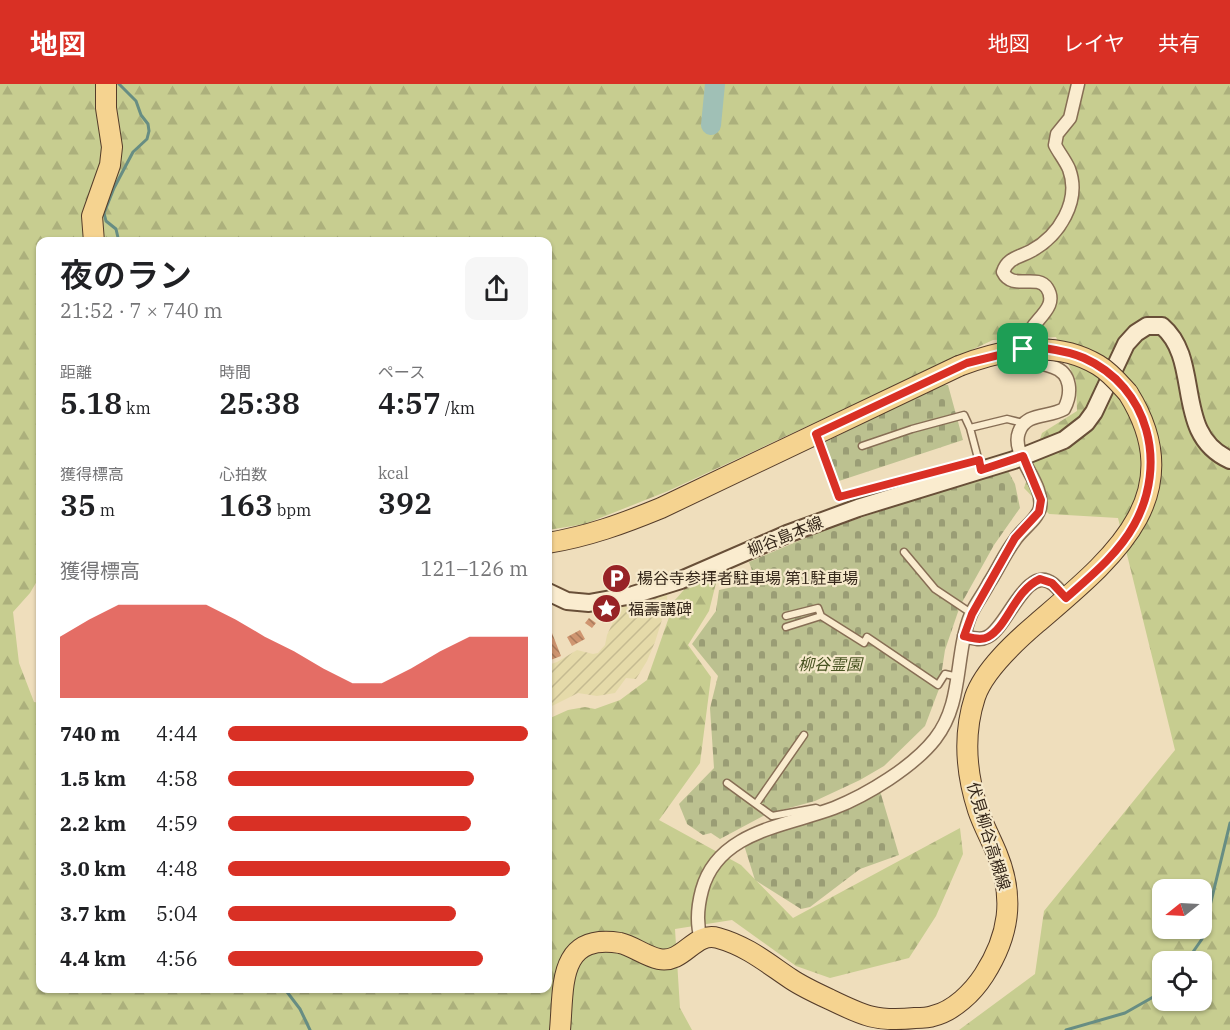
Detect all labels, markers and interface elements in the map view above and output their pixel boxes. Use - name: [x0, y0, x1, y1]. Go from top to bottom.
- text: 地図: [30, 25, 86, 62]
- text: 地図: [988, 29, 1030, 57]
- text: レイヤ: [1063, 29, 1125, 57]
- text: 共有: [1158, 29, 1200, 57]
- text: 夜のラン: [60, 253, 192, 296]
- button: share: [465, 257, 528, 320]
- text: 21:52 · 7 × 740 m: [60, 297, 223, 324]
- pin: [997, 323, 1048, 374]
- icon: arrive: [1006, 332, 1039, 365]
- text: 距離: [60, 362, 92, 382]
- text: 時間: [219, 362, 251, 382]
- text: ペース: [378, 362, 425, 382]
- text: 5.18: [60, 383, 122, 422]
- text: 25:38: [219, 383, 300, 422]
- text: 4:57: [378, 383, 441, 422]
- text: km: [122, 398, 151, 418]
- text: /km: [441, 398, 475, 418]
- text: kcal: [378, 463, 409, 483]
- text: 獲得標高: [60, 464, 124, 484]
- text: 心拍数: [219, 464, 267, 484]
- text: 392: [378, 483, 432, 522]
- text: 35: [60, 485, 96, 524]
- text: 163: [219, 485, 273, 524]
- text: m: [96, 500, 115, 520]
- text: bpm: [273, 500, 311, 520]
- street label: 柳谷島本線: [744, 512, 826, 560]
- text: 121–126 m: [421, 555, 528, 582]
- text: 獲得標高: [60, 557, 140, 584]
- parking icon: 楊谷寺参拝者駐車場 第1駐車場: [600, 562, 632, 594]
- place label: 楊谷寺参拝者駐車場 第1駐車場: [637, 568, 858, 588]
- place icon: 福壽講碑: [591, 593, 623, 625]
- place label: 福壽講碑: [628, 599, 692, 619]
- park label: 柳谷霊園: [798, 654, 864, 674]
- text: 740 m: [60, 720, 120, 747]
- text: 4:44: [156, 720, 198, 747]
- text: 1.5 km: [60, 765, 126, 792]
- text: 4:58: [156, 765, 198, 792]
- street label: 伏見柳谷高槻線: [963, 780, 1015, 892]
- text: 2.2 km: [60, 810, 126, 837]
- text: 4:59: [156, 810, 198, 837]
- text: 3.0 km: [60, 855, 126, 882]
- text: 4:48: [156, 855, 198, 882]
- north arrow: [1152, 879, 1212, 939]
- map controls: [1152, 879, 1212, 1011]
- text: 3.7 km: [60, 900, 126, 927]
- text: 5:04: [156, 900, 198, 927]
- text: 4.4 km: [60, 945, 126, 972]
- text: 4:56: [156, 945, 198, 972]
- button: locate: [1152, 951, 1212, 1011]

